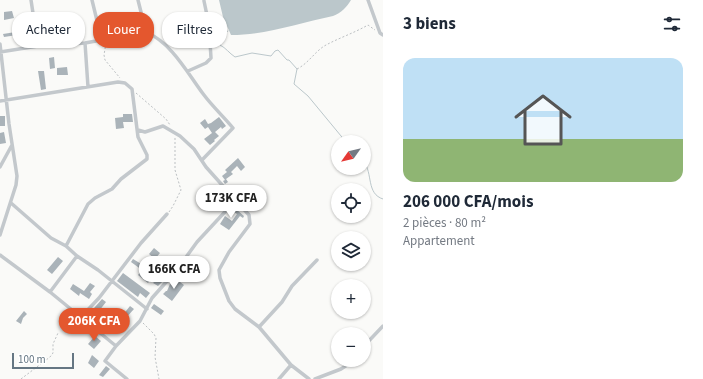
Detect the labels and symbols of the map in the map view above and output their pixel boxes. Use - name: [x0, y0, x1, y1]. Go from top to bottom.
- north arrow: [331, 135, 371, 175]
- pin: 173K CFA: [190, 185, 272, 219]
- pin: 166K CFA: [133, 256, 215, 290]
- pin: 206K CFA: [53, 308, 135, 342]
- scale bar: [12, 351, 74, 370]

